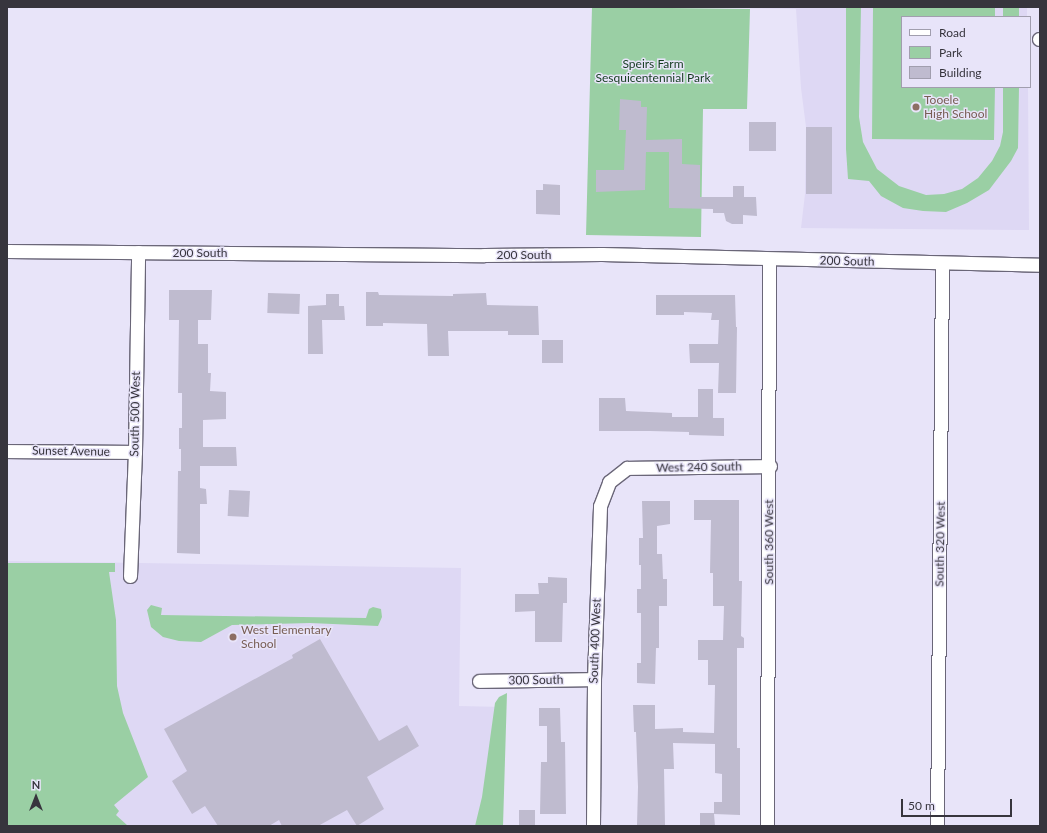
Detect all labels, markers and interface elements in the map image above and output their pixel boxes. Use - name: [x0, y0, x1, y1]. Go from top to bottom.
- legend: [901, 16, 1031, 88]
- text: Road: [939, 25, 966, 40]
- text: Park: [939, 45, 962, 60]
- park label: Speirs Farm Sesquicentennial Park: [595, 57, 711, 85]
- text: Building: [939, 65, 982, 80]
- place label: Tooele High School: [924, 93, 987, 121]
- marker: Tooele High School: [911, 102, 921, 112]
- street label: 200 South: [173, 246, 227, 260]
- street label: 200 South: [497, 248, 551, 262]
- street label: 200 South: [819, 253, 875, 269]
- street label: South 500 West: [127, 371, 143, 457]
- street label: Sunset Avenue: [32, 443, 110, 459]
- street label: West 240 South: [656, 459, 742, 475]
- street label: South 360 West: [762, 499, 776, 585]
- street label: South 320 West: [932, 501, 948, 587]
- street label: South 400 West: [586, 598, 604, 684]
- place label: West Elementary School: [241, 623, 331, 651]
- marker: West Elementary School: [228, 632, 238, 642]
- street label: 300 South: [508, 672, 564, 688]
- north arrow: [16, 777, 56, 817]
- text: N: [32, 778, 40, 791]
- scale bar: [903, 791, 1014, 817]
- text: 50 m: [908, 798, 935, 813]

